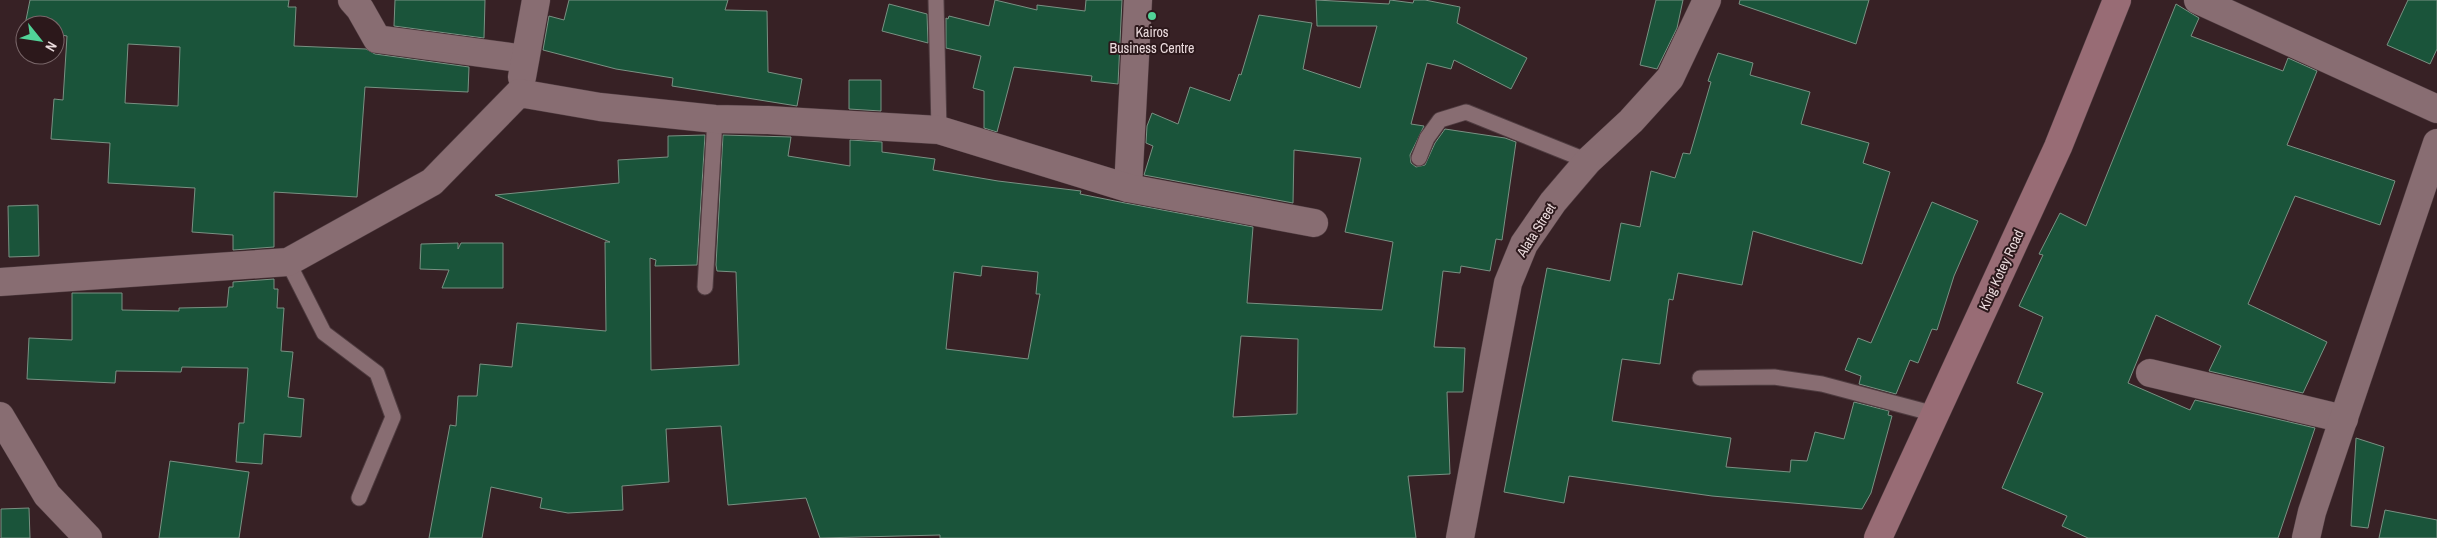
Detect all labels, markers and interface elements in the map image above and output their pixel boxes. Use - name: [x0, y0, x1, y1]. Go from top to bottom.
- marker: Kairos Business Centre: [1146, 10, 1158, 22]
- north arrow: [15, 15, 65, 65]
- place label: Kairos Business Centre: [1110, 23, 1194, 57]
- text: N: [41, 38, 61, 55]
- street label: Alata Street: [1512, 200, 1560, 261]
- street label: King Kotey Road: [1974, 227, 2028, 313]

